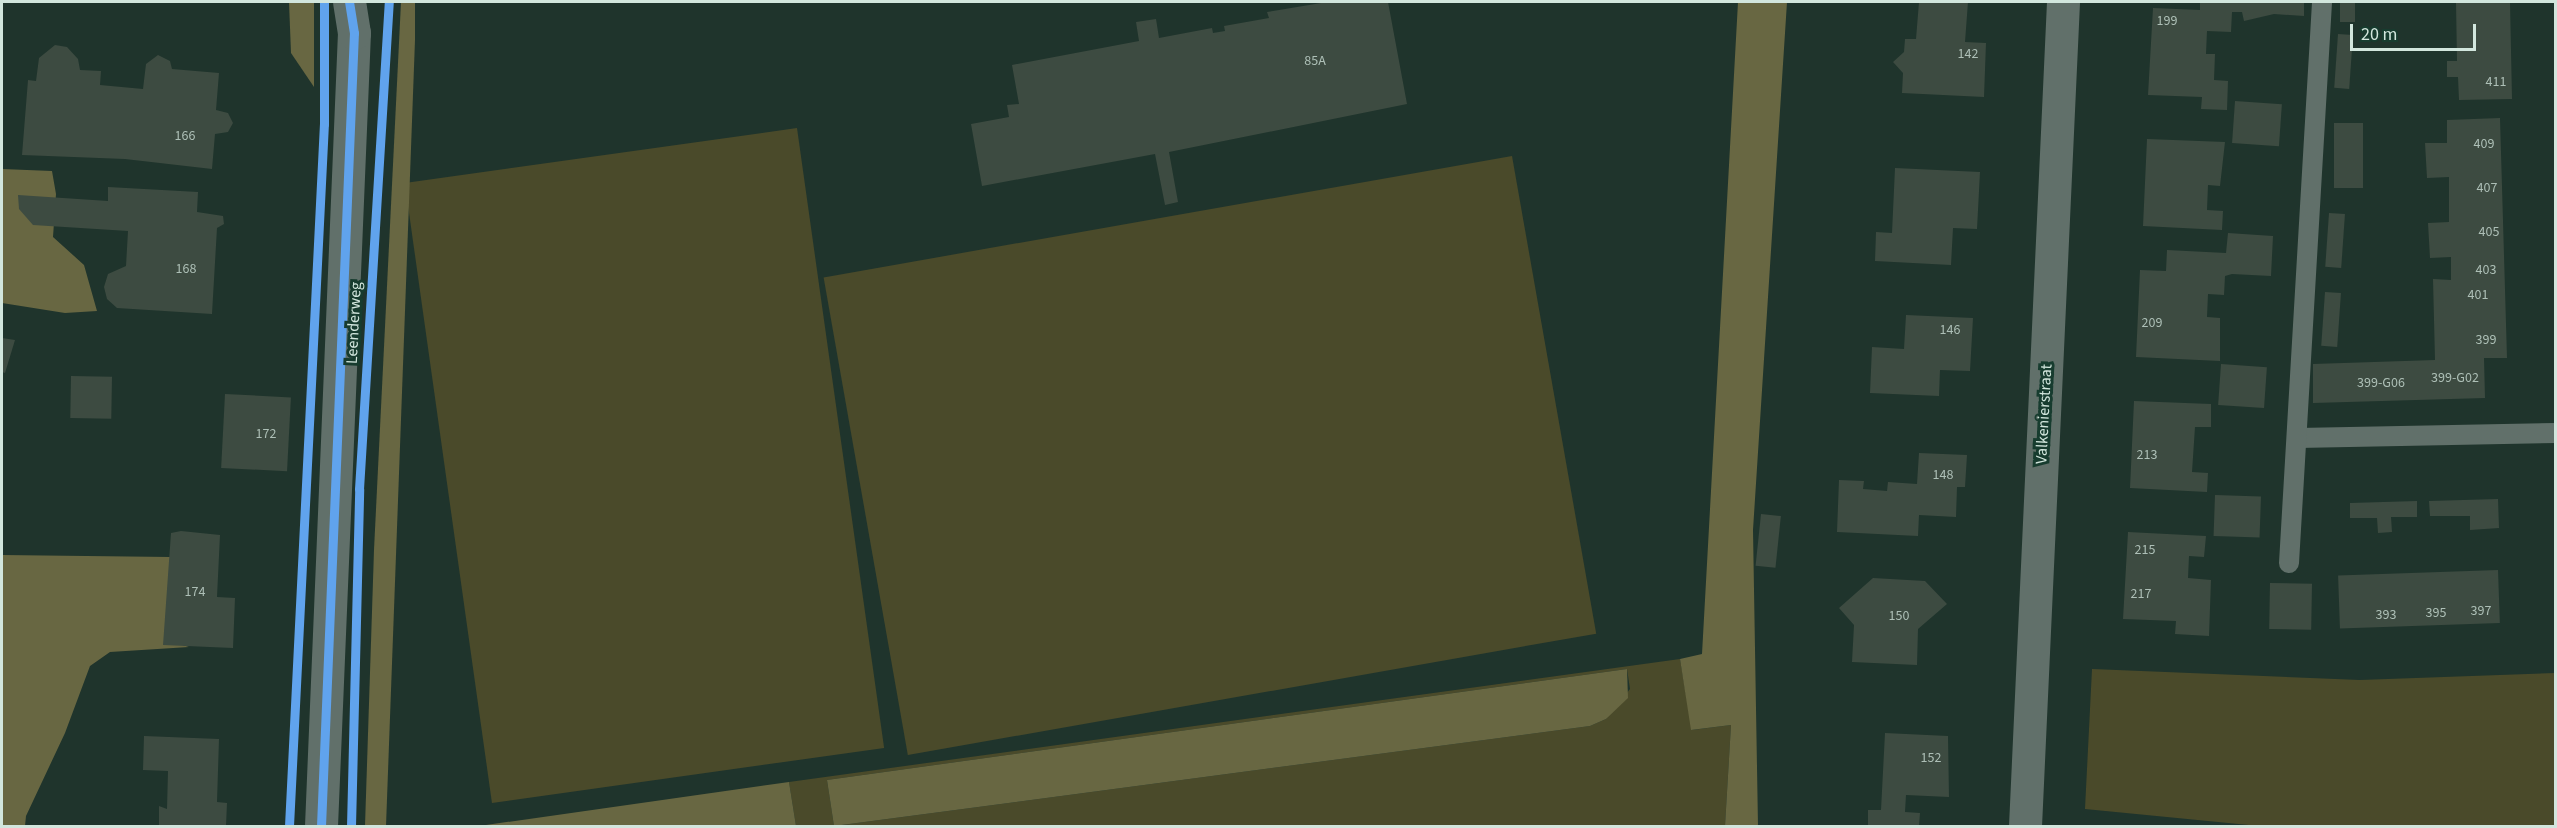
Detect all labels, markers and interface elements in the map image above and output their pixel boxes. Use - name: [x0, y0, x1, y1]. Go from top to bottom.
- scale bar: [2353, 12, 2479, 50]
- house number: 199: [2157, 13, 2177, 29]
- text: 20 m: [2361, 22, 2397, 47]
- house number: 142: [1958, 46, 1978, 62]
- house number: 85A: [1304, 53, 1326, 69]
- house number: 411: [2486, 74, 2506, 90]
- house number: 166: [175, 128, 195, 144]
- house number: 409: [2474, 136, 2494, 152]
- house number: 407: [2477, 180, 2497, 196]
- house number: 405: [2479, 224, 2499, 240]
- house number: 168: [176, 261, 196, 277]
- house number: 403: [2476, 262, 2496, 278]
- street label: Leenderweg: [342, 281, 366, 365]
- house number: 401: [2468, 287, 2488, 303]
- house number: 209: [2142, 315, 2162, 331]
- house number: 146: [1940, 322, 1960, 338]
- house number: 399: [2476, 332, 2496, 348]
- street label: Valkenierstraat: [2032, 364, 2056, 464]
- house number: 399-G02: [2431, 370, 2479, 386]
- house number: 399-G06: [2357, 375, 2405, 391]
- house number: 172: [256, 426, 276, 442]
- house number: 213: [2137, 447, 2157, 463]
- house number: 148: [1933, 467, 1953, 483]
- house number: 215: [2135, 542, 2155, 558]
- house number: 174: [185, 584, 205, 600]
- house number: 217: [2131, 586, 2151, 602]
- house number: 397: [2471, 603, 2491, 619]
- house number: 395: [2426, 605, 2446, 621]
- house number: 393: [2376, 607, 2396, 623]
- house number: 150: [1889, 608, 1909, 624]
- house number: 152: [1921, 750, 1941, 766]

